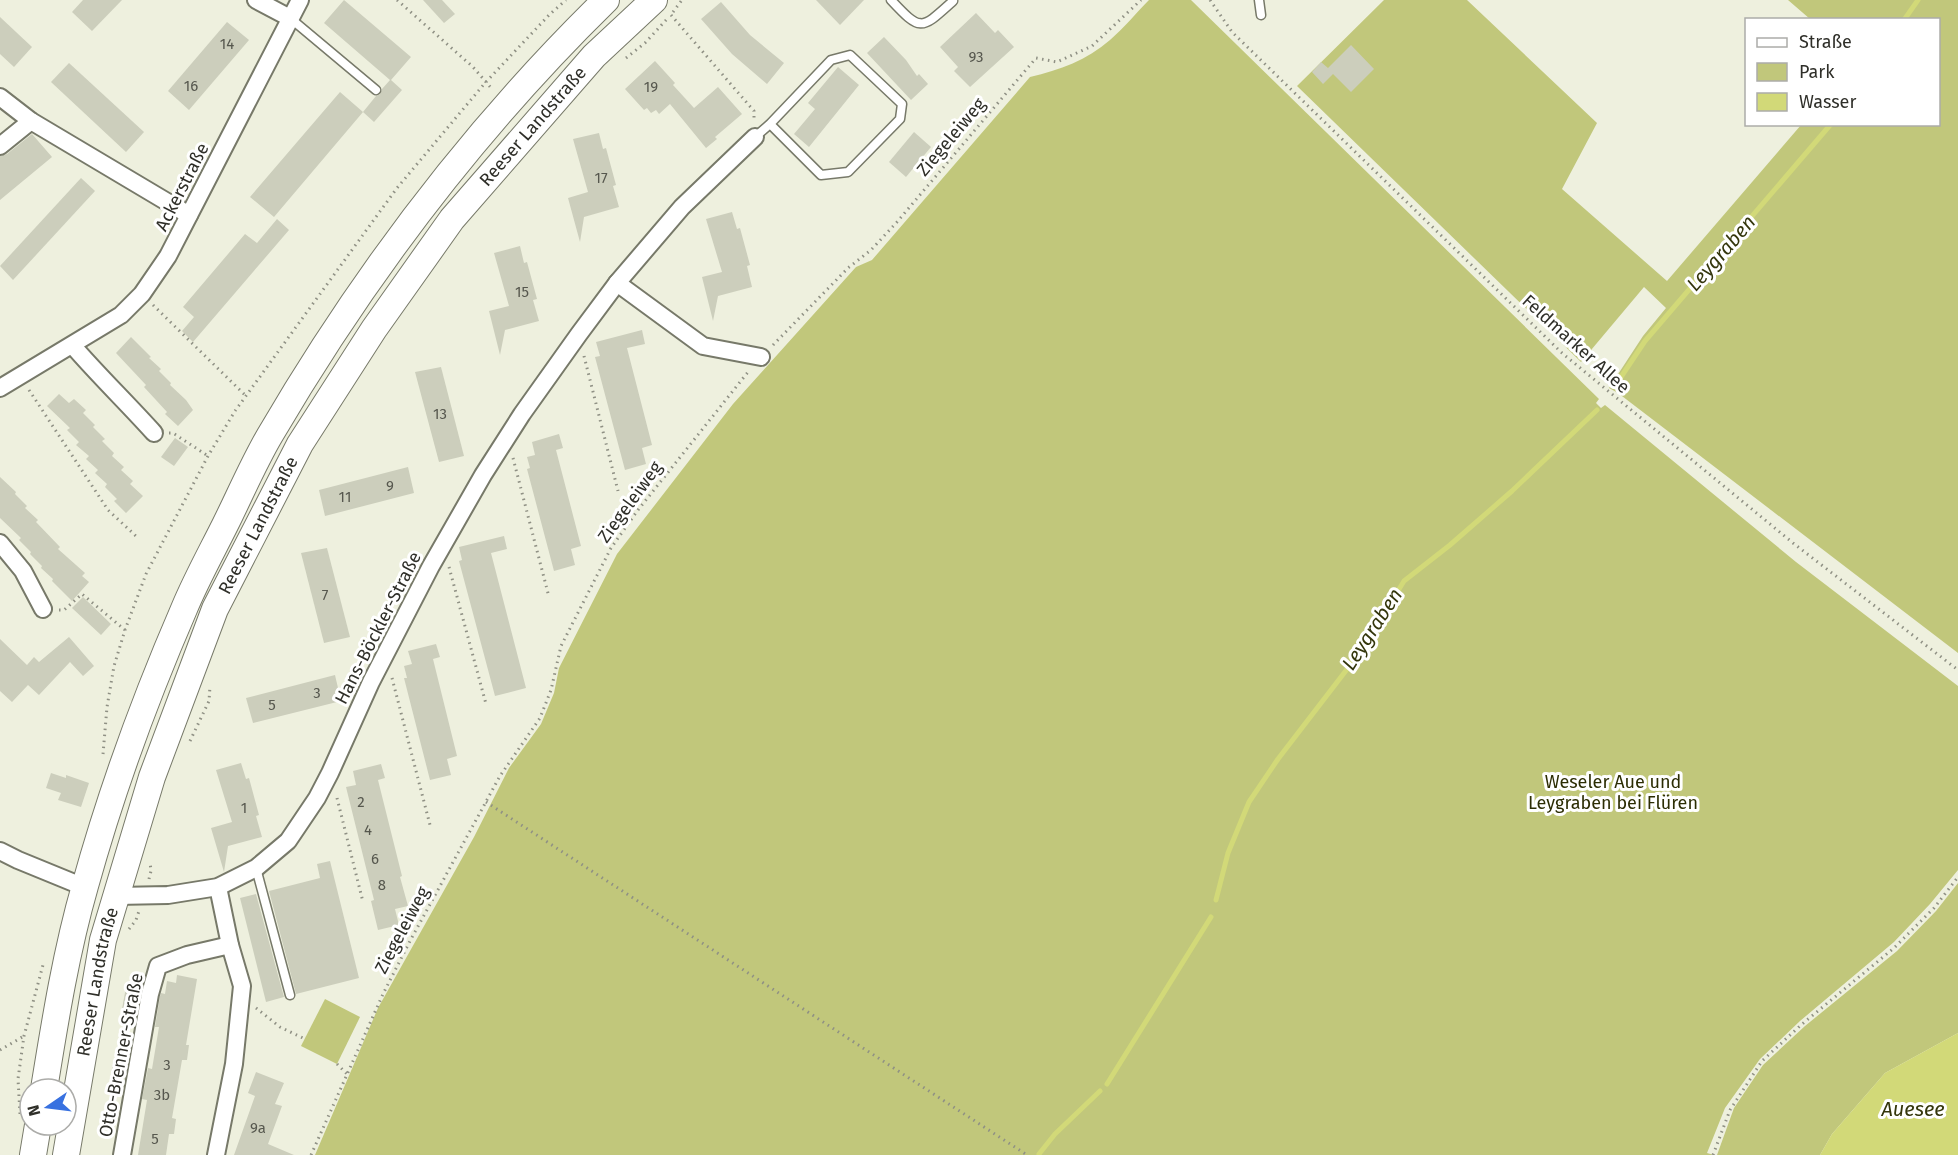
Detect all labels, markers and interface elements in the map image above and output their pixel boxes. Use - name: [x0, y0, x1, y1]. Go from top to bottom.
- legend: [1745, 18, 1940, 126]
- text: Straße: [1799, 31, 1852, 53]
- house number: 14: [220, 35, 234, 53]
- house number: 93: [968, 48, 984, 66]
- text: Park: [1799, 61, 1835, 83]
- street label: Reeser Landstraße: [475, 62, 591, 191]
- house number: 16: [184, 77, 198, 95]
- house number: 19: [644, 78, 658, 96]
- text: Wasser: [1799, 91, 1856, 113]
- street label: Ziegeleiweg: [912, 93, 990, 181]
- street label: Ackerstraße: [150, 139, 214, 235]
- house number: 17: [594, 169, 608, 187]
- water label: Leygraben: [1682, 210, 1760, 296]
- house number: 15: [515, 283, 529, 301]
- street label: Feldmarker Allee: [1518, 290, 1634, 398]
- house number: 13: [433, 405, 447, 423]
- street label: Reeser Landstraße: [214, 453, 303, 598]
- street label: Ziegeleiweg: [593, 456, 667, 547]
- house number: 9: [386, 477, 394, 495]
- house number: 11: [339, 488, 351, 506]
- street label: Hans-Böckler-Straße: [330, 548, 426, 708]
- water label: Leygraben: [1337, 584, 1407, 674]
- house number: 7: [322, 586, 329, 604]
- house number: 3: [313, 684, 321, 702]
- house number: 5: [268, 696, 276, 714]
- park label: Weseler Aue und Leygraben bei Flüren: [1528, 771, 1698, 814]
- house number: 2: [357, 793, 365, 811]
- house number: 1: [241, 799, 247, 817]
- house number: 4: [364, 821, 372, 839]
- house number: 6: [371, 850, 379, 868]
- house number: 8: [378, 876, 386, 894]
- street label: Ziegeleiweg: [370, 882, 434, 977]
- street label: Reeser Landstraße: [72, 905, 123, 1058]
- street label: Otto-Brenner-Straße: [94, 971, 148, 1139]
- house number: 3: [163, 1056, 171, 1074]
- north arrow: [18, 1077, 78, 1137]
- house number: 3b: [154, 1086, 170, 1104]
- water label: Auesee: [1881, 1097, 1945, 1121]
- text: N: [23, 1103, 44, 1118]
- house number: 9a: [250, 1119, 266, 1137]
- house number: 5: [151, 1130, 159, 1148]

